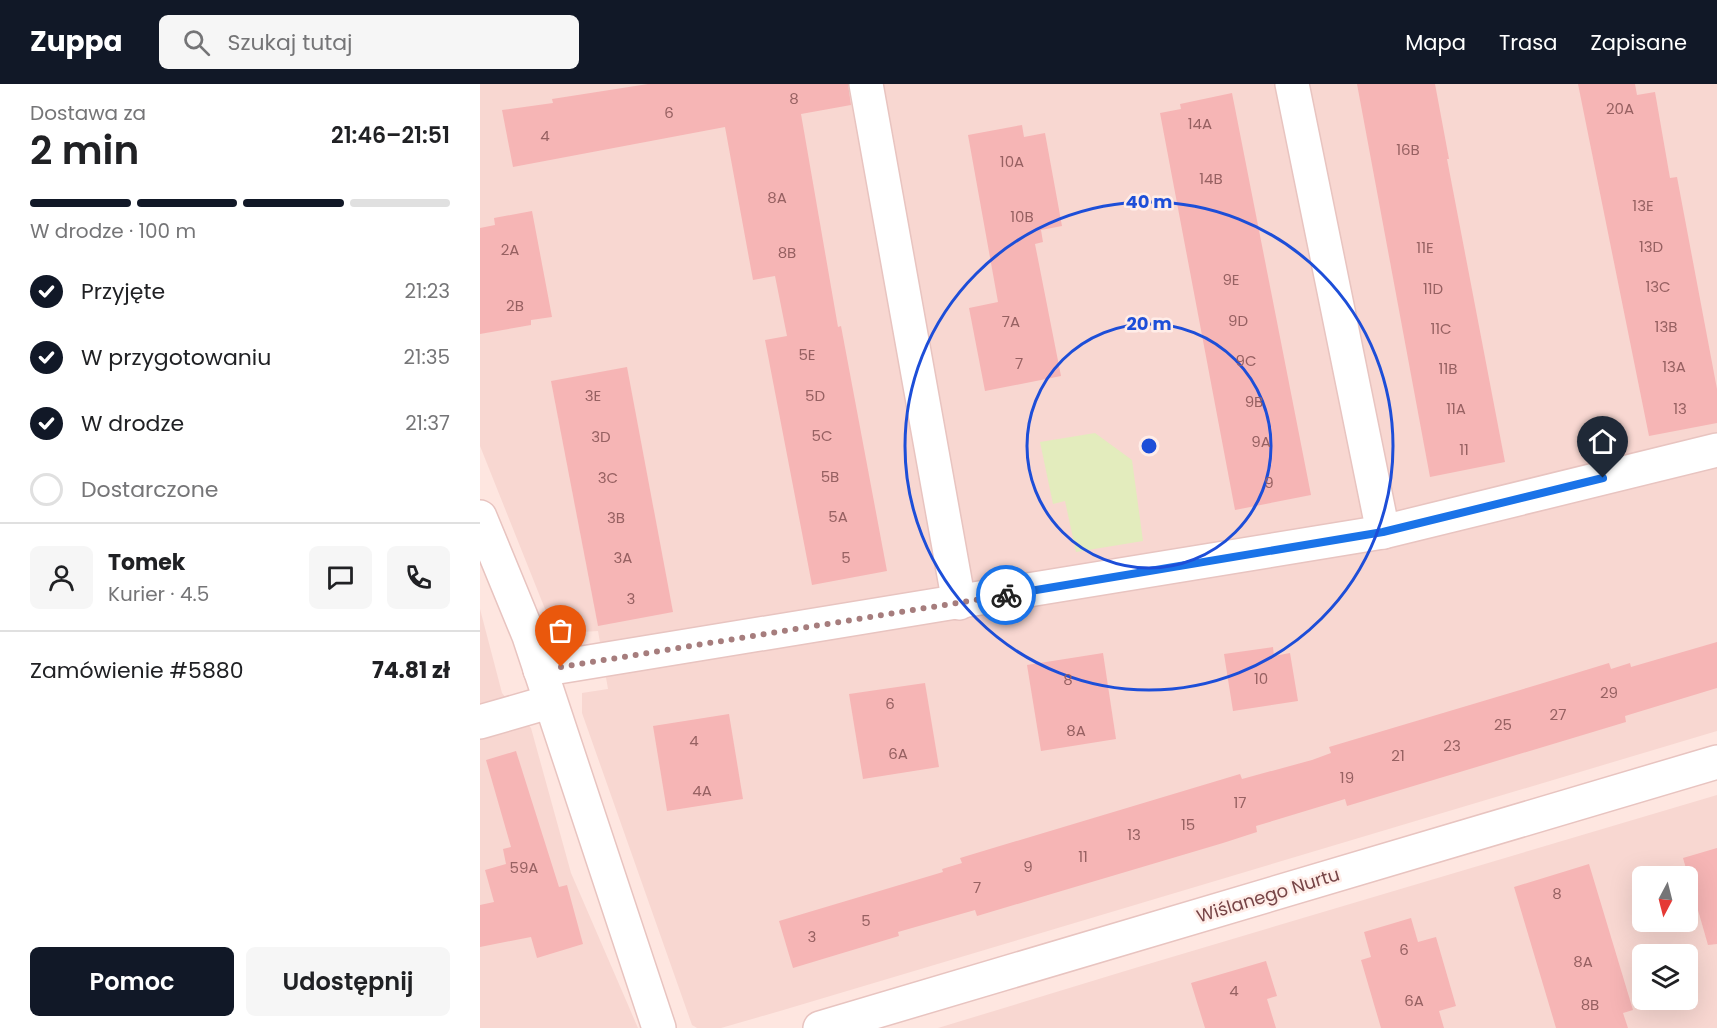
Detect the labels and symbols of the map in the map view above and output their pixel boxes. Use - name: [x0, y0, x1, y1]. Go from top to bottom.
- house number: 8: [789, 88, 799, 109]
- house number: 20A: [1606, 98, 1634, 119]
- house number: 6: [664, 102, 674, 123]
- house number: 14A: [1188, 113, 1212, 134]
- house number: 4: [540, 125, 550, 146]
- house number: 16B: [1396, 139, 1420, 160]
- house number: 10A: [1000, 151, 1024, 172]
- house number: 14B: [1199, 168, 1223, 189]
- house number: 8A: [767, 187, 787, 208]
- text: 40 m: [1126, 189, 1172, 214]
- house number: 13E: [1632, 195, 1654, 216]
- house number: 10B: [1010, 206, 1034, 227]
- house number: 13D: [1639, 236, 1663, 257]
- house number: 11E: [1416, 237, 1434, 258]
- house number: 2A: [501, 239, 519, 260]
- house number: 8B: [778, 242, 796, 263]
- house number: 9E: [1222, 269, 1240, 290]
- house number: 13C: [1645, 276, 1671, 297]
- house number: 11D: [1423, 278, 1443, 299]
- house number: 2B: [506, 295, 524, 316]
- house number: 9D: [1228, 310, 1248, 331]
- house number: 7A: [1002, 311, 1020, 332]
- text: 20 m: [1127, 311, 1171, 336]
- house number: 13B: [1655, 316, 1677, 337]
- house number: 11C: [1430, 318, 1452, 339]
- house number: 5E: [798, 344, 816, 365]
- house number: 9C: [1235, 350, 1257, 371]
- house number: 7: [1015, 353, 1023, 374]
- house number: 13A: [1662, 356, 1686, 377]
- house number: 11B: [1439, 358, 1457, 379]
- house number: 3E: [585, 385, 601, 406]
- house number: 5D: [805, 385, 825, 406]
- house number: 9B: [1245, 391, 1263, 412]
- house number: 11A: [1446, 398, 1466, 419]
- house number: 13: [1673, 398, 1687, 419]
- pin: [1577, 416, 1628, 478]
- house number: 5C: [811, 425, 833, 446]
- house number: 3D: [591, 426, 611, 447]
- house number: 9A: [1251, 431, 1271, 452]
- centre of rings: [1139, 436, 1159, 456]
- house number: 11: [1459, 439, 1469, 460]
- house number: 5B: [821, 466, 839, 487]
- house number: 3C: [598, 467, 618, 488]
- house number: 9: [1264, 472, 1274, 493]
- house number: 5A: [828, 506, 848, 527]
- house number: 3B: [607, 507, 625, 528]
- house number: 3A: [614, 547, 632, 568]
- house number: 5: [841, 547, 851, 568]
- courier: [976, 565, 1036, 625]
- house number: 3: [627, 588, 635, 609]
- pin: [535, 605, 586, 667]
- house number: 10: [1254, 668, 1268, 689]
- house number: 8: [1063, 669, 1073, 690]
- house number: 29: [1600, 682, 1618, 703]
- house number: 6: [885, 693, 895, 714]
- house number: 27: [1550, 704, 1566, 725]
- house number: 25: [1494, 714, 1512, 735]
- house number: 8A: [1066, 720, 1086, 741]
- house number: 4: [689, 730, 699, 751]
- house number: 23: [1443, 735, 1461, 756]
- house number: 6A: [888, 743, 908, 764]
- house number: 21: [1391, 745, 1405, 766]
- house number: 19: [1340, 767, 1354, 788]
- house number: 4A: [692, 780, 712, 801]
- house number: 17: [1234, 792, 1247, 813]
- house number: 15: [1181, 814, 1195, 835]
- house number: 13: [1127, 824, 1141, 845]
- house number: 11: [1078, 846, 1088, 867]
- house number: 9: [1023, 856, 1033, 877]
- house number: 59A: [510, 857, 538, 878]
- street label: Wiślanego Nurtu: [1194, 861, 1342, 929]
- north arrow: [1632, 866, 1698, 932]
- house number: 7: [973, 877, 981, 898]
- house number: 8: [1552, 883, 1562, 904]
- house number: 5: [861, 910, 871, 931]
- house number: 3: [808, 926, 816, 947]
- house number: 6: [1399, 939, 1409, 960]
- house number: 8A: [1573, 951, 1593, 972]
- house number: 4: [1229, 980, 1239, 1001]
- house number: 6A: [1404, 990, 1424, 1011]
- house number: 8B: [1581, 994, 1599, 1015]

